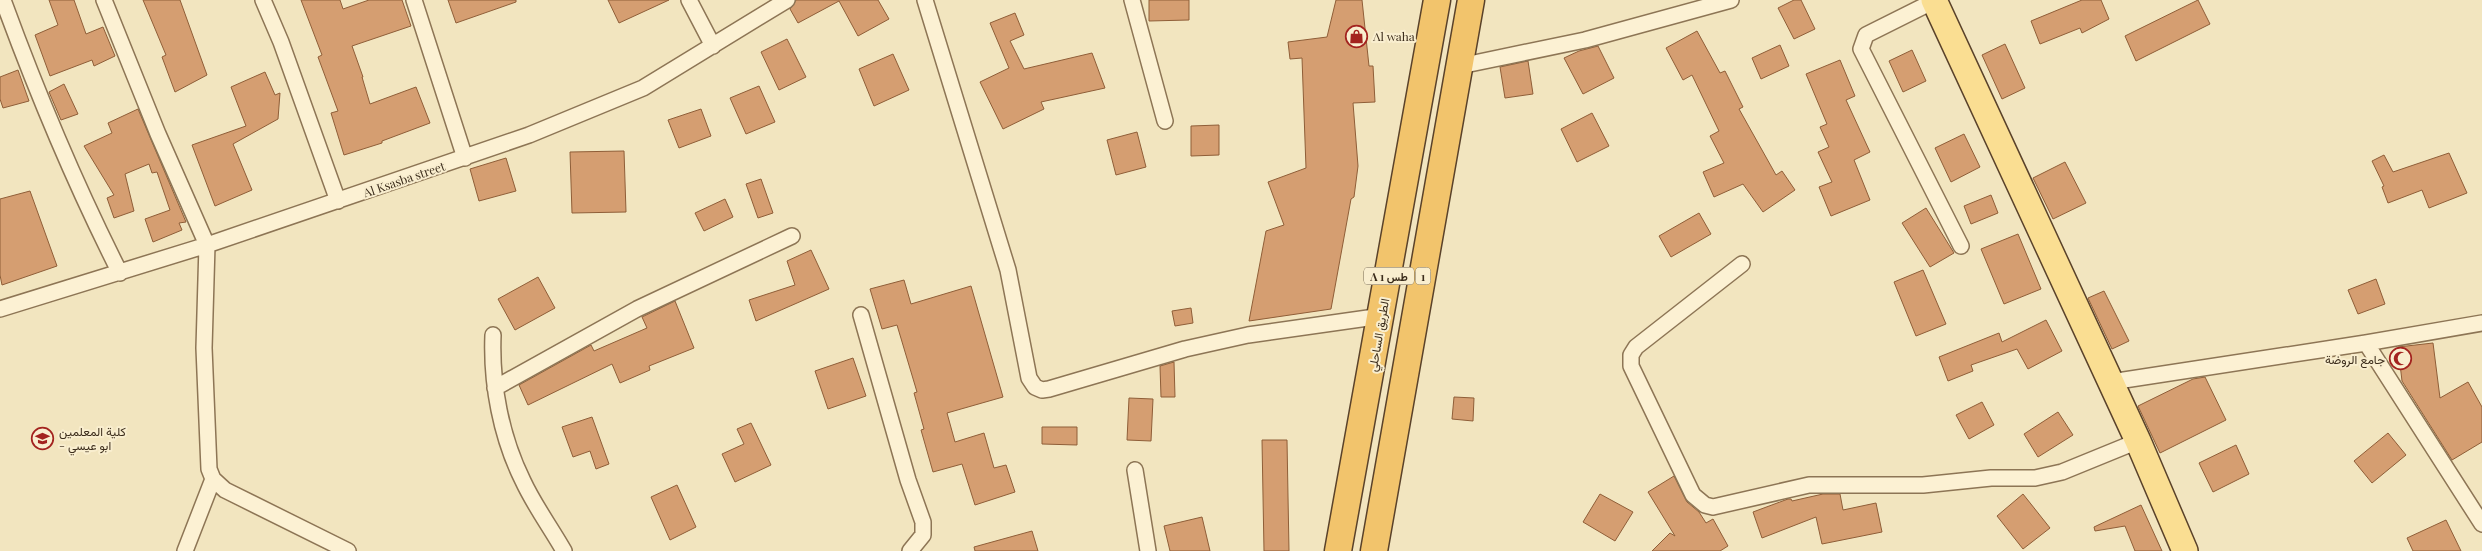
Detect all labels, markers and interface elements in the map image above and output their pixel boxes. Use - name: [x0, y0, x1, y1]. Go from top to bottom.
- shop icon: Al waha: [1345, 24, 1369, 48]
- place label: Al waha: [1372, 28, 1415, 44]
- street label: Al Ksasba street: [360, 157, 448, 201]
- road number: A 1 طس: [1364, 268, 1414, 284]
- road number: 1: [1416, 268, 1430, 284]
- street label: الطريق الساحلي: [1364, 297, 1395, 373]
- mosque icon: جامع الروضة: [2389, 347, 2413, 371]
- place label: جامع الروضة: [2325, 351, 2385, 369]
- place label: كلية المعلمين - ابو عيسي: [59, 423, 126, 456]
- school or university icon: كلية المعلمين - ابو عيسي: [31, 426, 55, 450]

